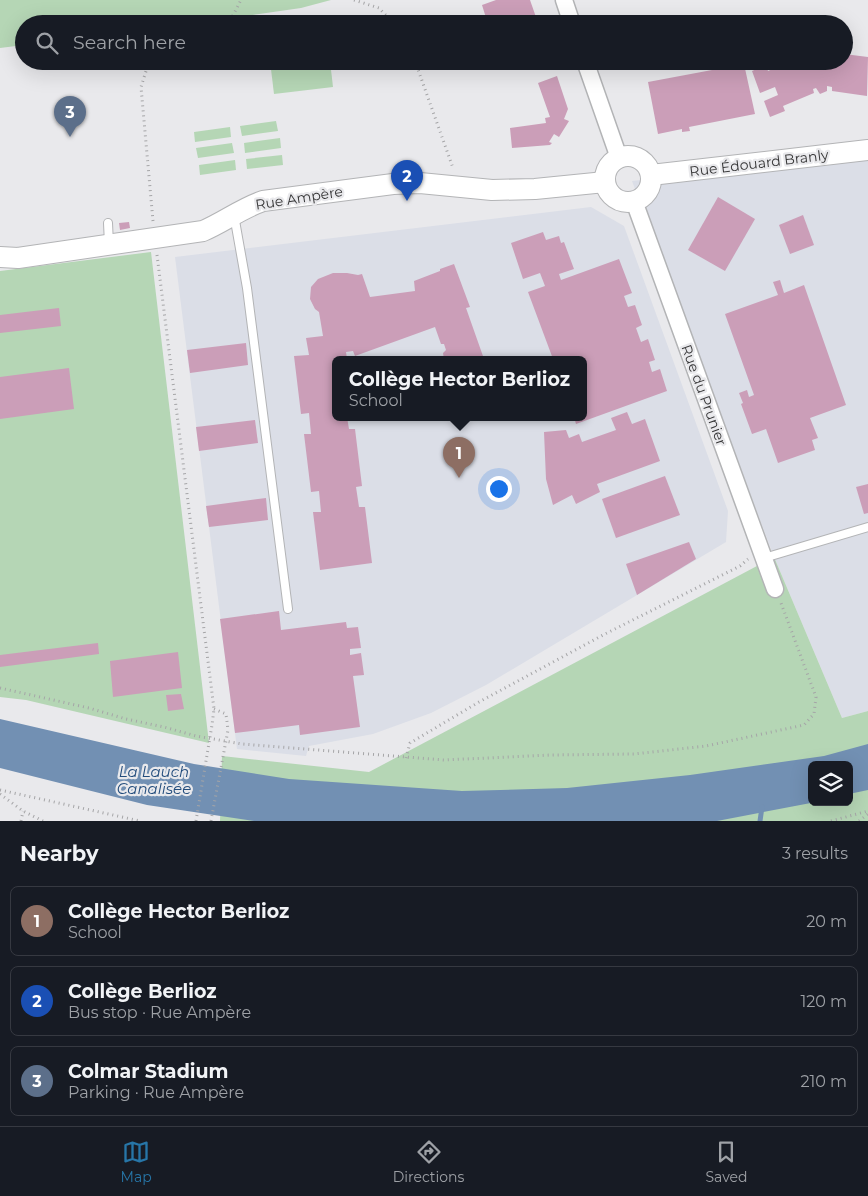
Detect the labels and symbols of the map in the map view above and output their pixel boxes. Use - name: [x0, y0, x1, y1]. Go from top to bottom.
- pin: 3: [54, 96, 86, 137]
- street label: Rue Édouard Branly: [688, 145, 830, 180]
- pin: 2: [391, 160, 423, 201]
- street label: Rue Ampère: [254, 182, 344, 214]
- street label: Rue du Prunier: [677, 342, 731, 448]
- pin: 1: [443, 437, 475, 478]
- your location: [486, 476, 512, 502]
- water label: La Lauch Canalisée: [117, 762, 191, 798]

